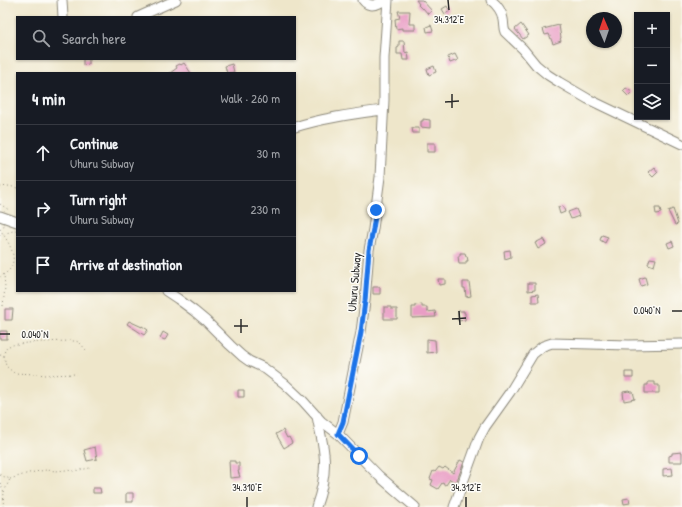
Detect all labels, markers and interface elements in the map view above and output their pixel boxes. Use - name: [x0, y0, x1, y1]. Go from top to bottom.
- north arrow: [586, 12, 622, 48]
- map controls: [634, 12, 670, 120]
- button: +: [634, 12, 670, 48]
- text: 34.312°E: [434, 13, 465, 26]
- search box: [16, 16, 296, 60]
- icon: search: [30, 27, 52, 49]
- text: Search here: [62, 28, 126, 49]
- button: −: [634, 48, 670, 84]
- button: layers: [634, 84, 670, 120]
- text: 4 min: [32, 87, 65, 110]
- text: Walk · 260 m: [221, 89, 280, 107]
- text: Continue: [70, 133, 118, 154]
- icon: ahead: [32, 142, 54, 164]
- text: 30 m: [257, 144, 280, 162]
- text: Uhuru Subway: [70, 154, 134, 172]
- text: Turn right: [70, 189, 126, 210]
- icon: right: [32, 198, 54, 220]
- text: 230 m: [250, 200, 280, 218]
- route end: [367, 201, 385, 219]
- text: Uhuru Subway: [70, 210, 134, 228]
- street label: Uhuru Subway: [343, 252, 365, 312]
- icon: arrive: [32, 254, 54, 276]
- text: Arrive at destination: [70, 254, 182, 275]
- text: 0.040°N: [634, 304, 660, 317]
- text: 0.040°N: [22, 328, 48, 341]
- route start: [350, 447, 368, 465]
- text: 34.310°E: [232, 481, 262, 494]
- text: 34.312°E: [451, 481, 482, 494]

